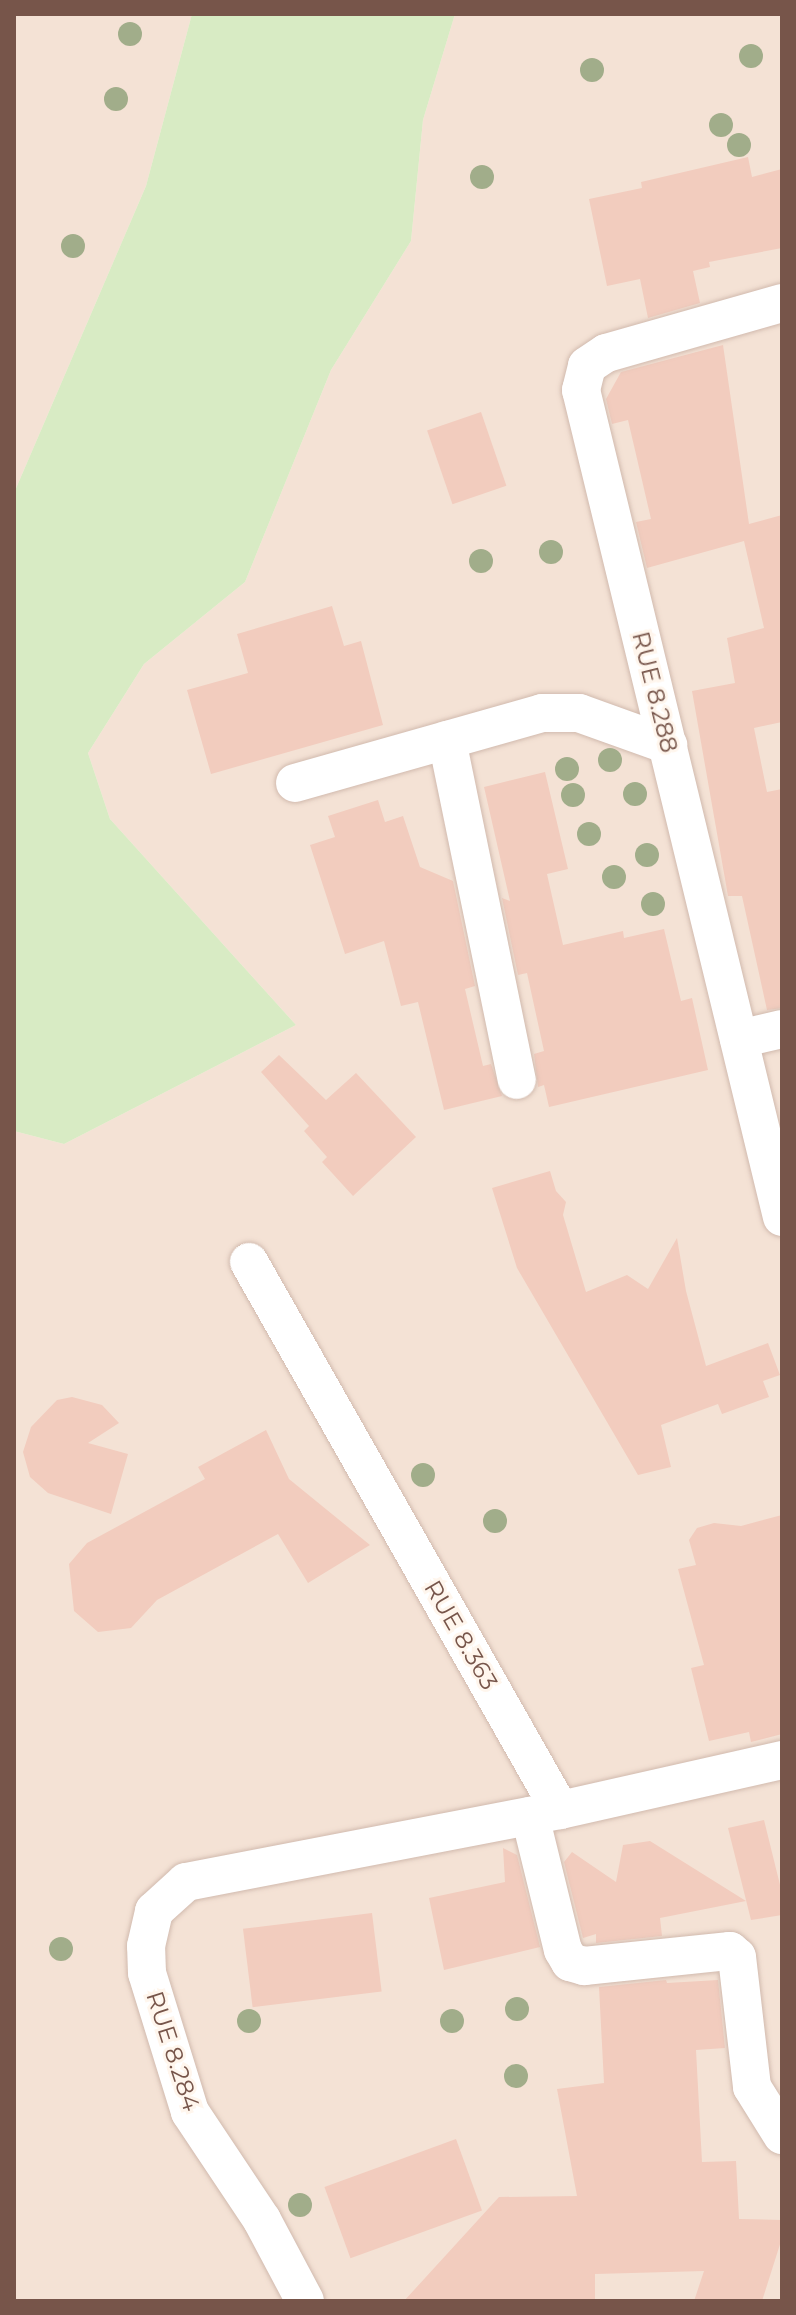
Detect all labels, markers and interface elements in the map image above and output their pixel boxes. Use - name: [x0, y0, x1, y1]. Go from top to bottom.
- street label: RUE 8.288: [626, 628, 684, 756]
- street label: RUE 8.363: [418, 1575, 504, 1695]
- street label: RUE 8.284: [140, 1987, 206, 2115]

